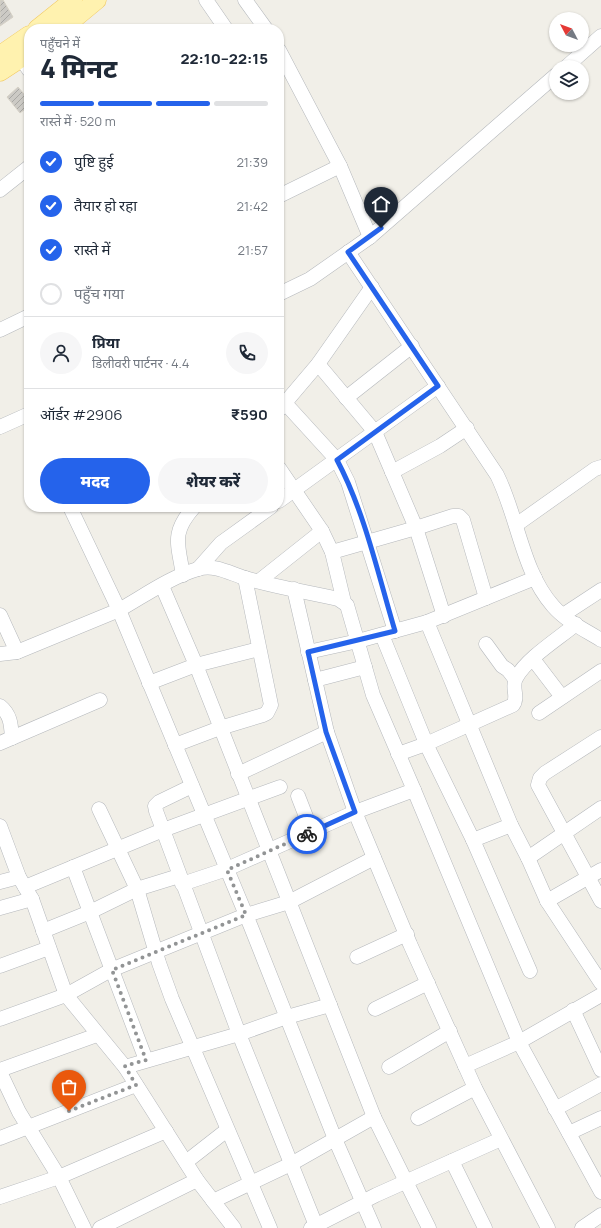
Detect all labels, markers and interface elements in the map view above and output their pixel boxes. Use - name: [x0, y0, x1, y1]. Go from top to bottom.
- north arrow: [549, 12, 589, 52]
- map controls: [549, 12, 589, 100]
- text: पहुँचने में: [40, 34, 80, 52]
- text: 22:10–22:15: [180, 48, 268, 69]
- text: 4 मिनट: [40, 50, 117, 86]
- button: layers: [549, 60, 589, 100]
- text: रास्ते में · 520 m: [40, 112, 116, 130]
- icon: check: [40, 151, 62, 173]
- text: पुष्टि हुई: [74, 151, 114, 172]
- text: 21:39: [236, 153, 268, 171]
- pin: [364, 187, 398, 228]
- icon: home: [370, 193, 392, 215]
- icon: check: [40, 195, 62, 217]
- text: तैयार हो रहा: [74, 195, 137, 216]
- text: 21:42: [237, 197, 268, 215]
- icon: check: [40, 239, 62, 261]
- text: रास्ते में: [74, 239, 110, 260]
- text: 21:57: [238, 241, 268, 259]
- text: पहुँच गया: [74, 283, 124, 304]
- button: person: [40, 332, 82, 374]
- text: प्रिया: [92, 332, 120, 353]
- button: phone: [226, 332, 268, 374]
- text: डिलीवरी पार्टनर · 4.4: [92, 354, 189, 372]
- text: ऑर्डर #2906: [40, 404, 123, 425]
- text: ₹590: [231, 404, 268, 425]
- button: मदद: [40, 458, 150, 504]
- button: शेयर करें: [158, 458, 268, 504]
- courier: [287, 814, 327, 854]
- icon: bike: [296, 823, 318, 845]
- pin: [52, 1070, 86, 1111]
- icon: bag: [58, 1076, 80, 1098]

